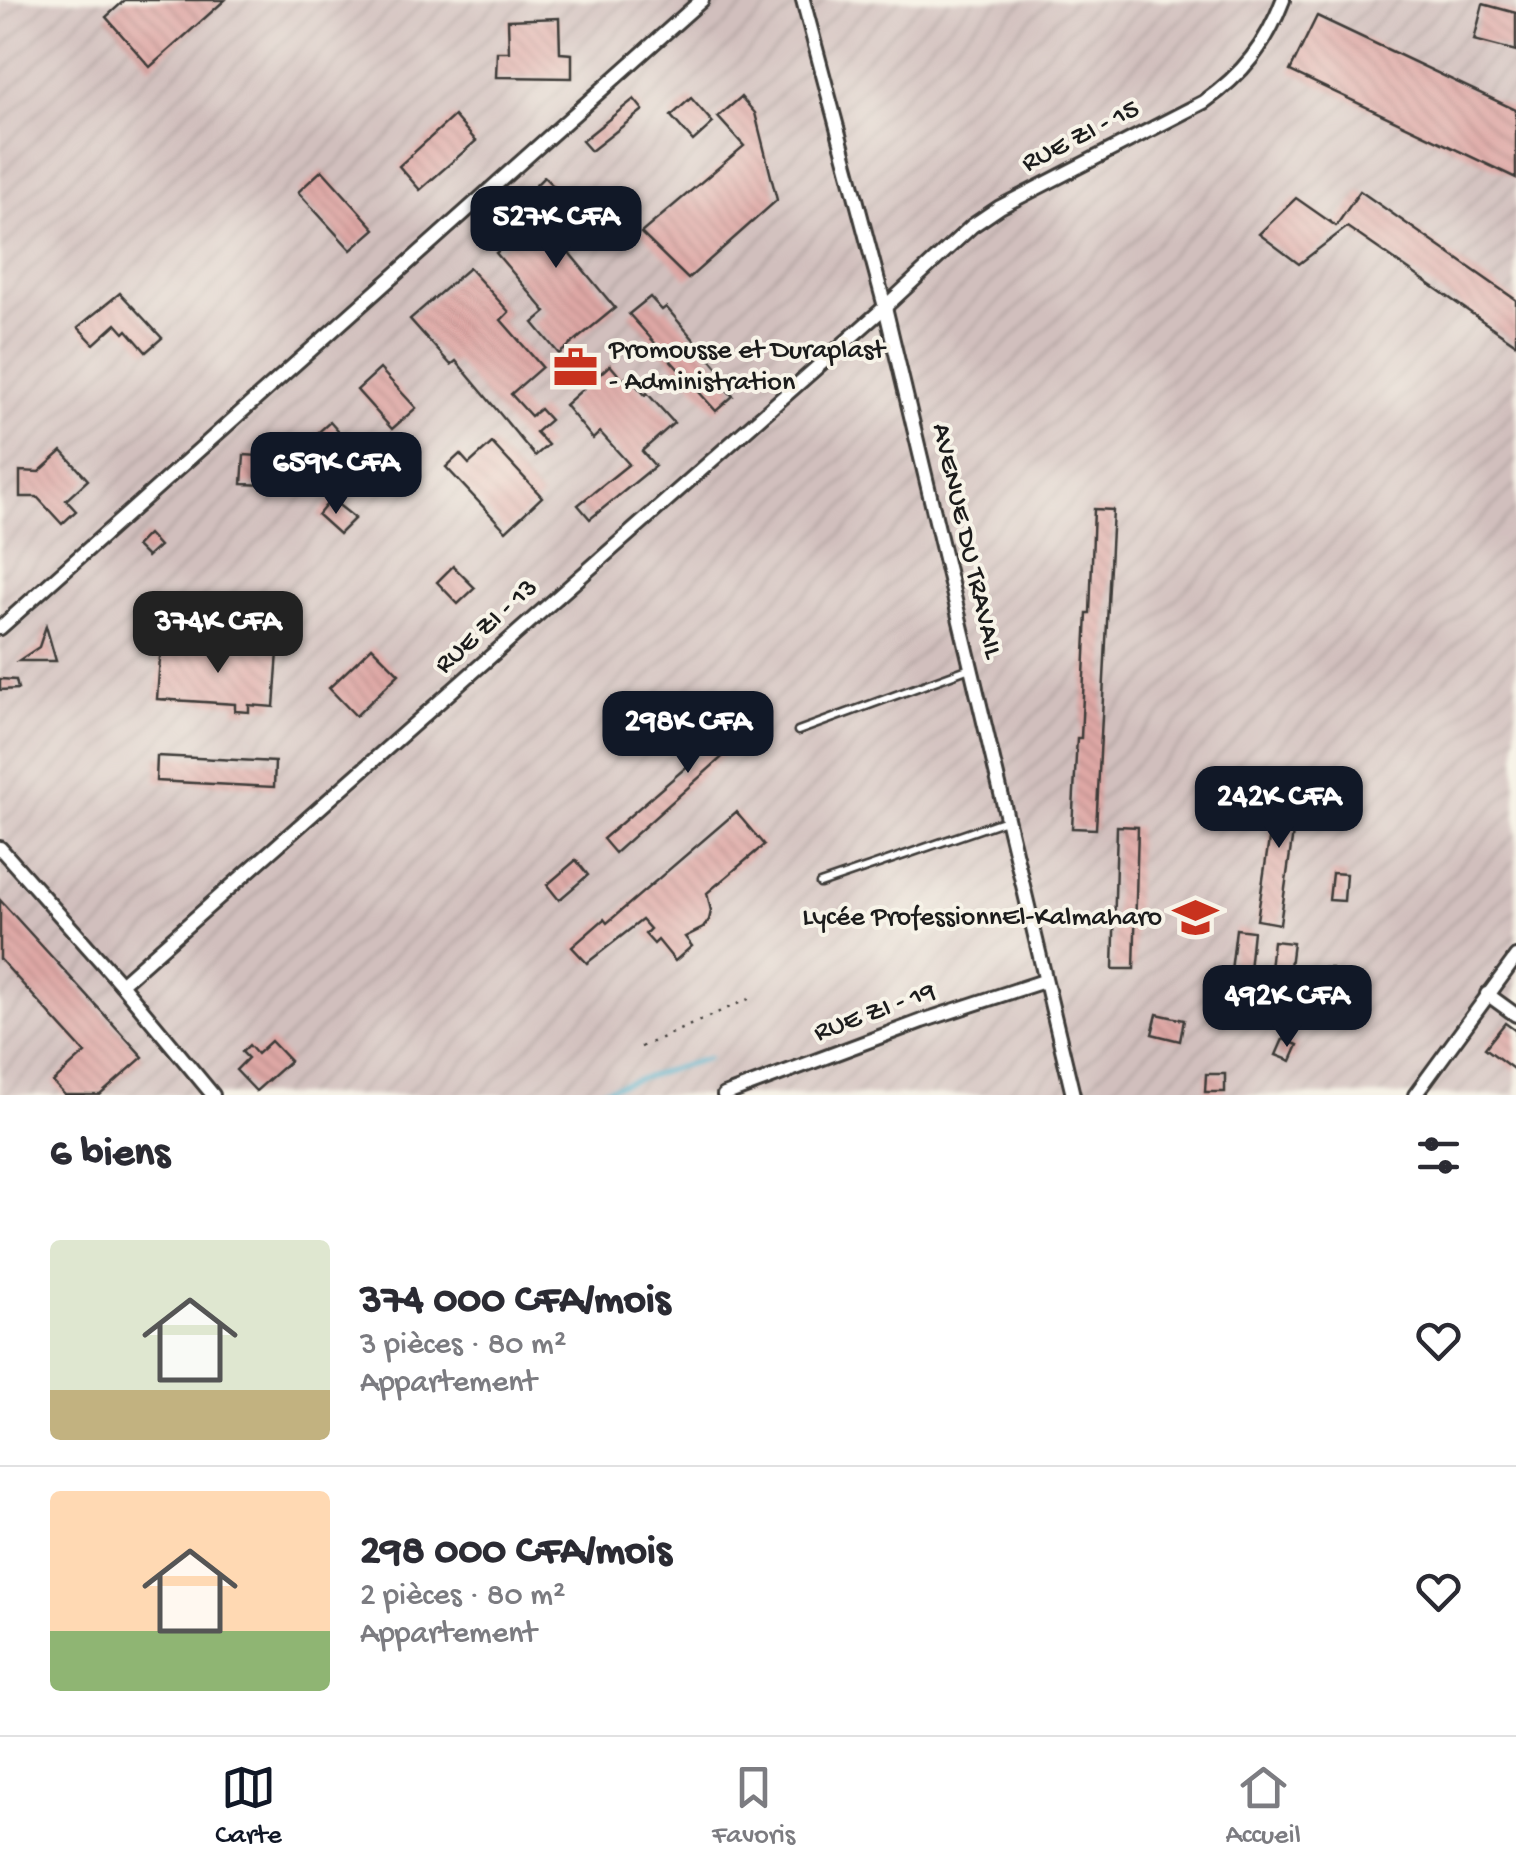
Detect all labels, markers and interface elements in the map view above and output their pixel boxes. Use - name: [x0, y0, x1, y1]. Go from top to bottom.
- street label: RUE ZI - 15: [1017, 93, 1145, 181]
- pin: 527K CFA: [453, 186, 659, 271]
- text: 527K CFA: [493, 199, 619, 237]
- place label: Promousse et Duraplast - Administration: [608, 335, 887, 400]
- office icon: Promousse et Duraplast - Administration: [552, 343, 600, 391]
- street label: AVENUE DU TRAVAIL: [923, 420, 1009, 663]
- pin: 659K CFA: [233, 432, 439, 517]
- text: 659K CFA: [273, 445, 399, 483]
- street label: RUE ZI - 13: [429, 572, 545, 682]
- pin: 374K CFA: [115, 591, 321, 676]
- text: 374K CFA: [155, 604, 281, 642]
- pin: 298K CFA: [585, 691, 791, 776]
- text: 298K CFA: [624, 704, 752, 742]
- pin: 242K CFA: [1176, 766, 1382, 851]
- text: 242K CFA: [1217, 779, 1341, 817]
- school or university icon: Lycée ProfessionnEl-Kalmaharo: [1171, 894, 1219, 942]
- place label: Lycée ProfessionnEl-Kalmaharo: [802, 902, 1162, 935]
- pin: 492K CFA: [1184, 965, 1390, 1050]
- street label: RUE ZI - 19: [810, 976, 940, 1050]
- text: 492K CFA: [1225, 978, 1349, 1016]
- icon: filters: [1411, 1128, 1466, 1183]
- text: 6 biens: [50, 1131, 170, 1180]
- text: 374 000 CFA/mois: [360, 1278, 670, 1327]
- icon: home: [130, 1280, 250, 1400]
- icon: heart: [1411, 1313, 1466, 1368]
- text: 3 pièces · 80 m²: [360, 1327, 566, 1365]
- text: Appartement: [360, 1365, 537, 1403]
- text: 298 000 CFA/mois: [360, 1529, 671, 1578]
- icon: home: [130, 1531, 250, 1651]
- icon: heart: [1411, 1564, 1466, 1619]
- text: 2 pièces · 80 m²: [360, 1578, 566, 1616]
- text: Appartement: [360, 1616, 537, 1654]
- tab: Carte: [215, 1760, 282, 1853]
- tab: Favoris: [712, 1760, 795, 1853]
- tab: Accueil: [1225, 1760, 1301, 1853]

